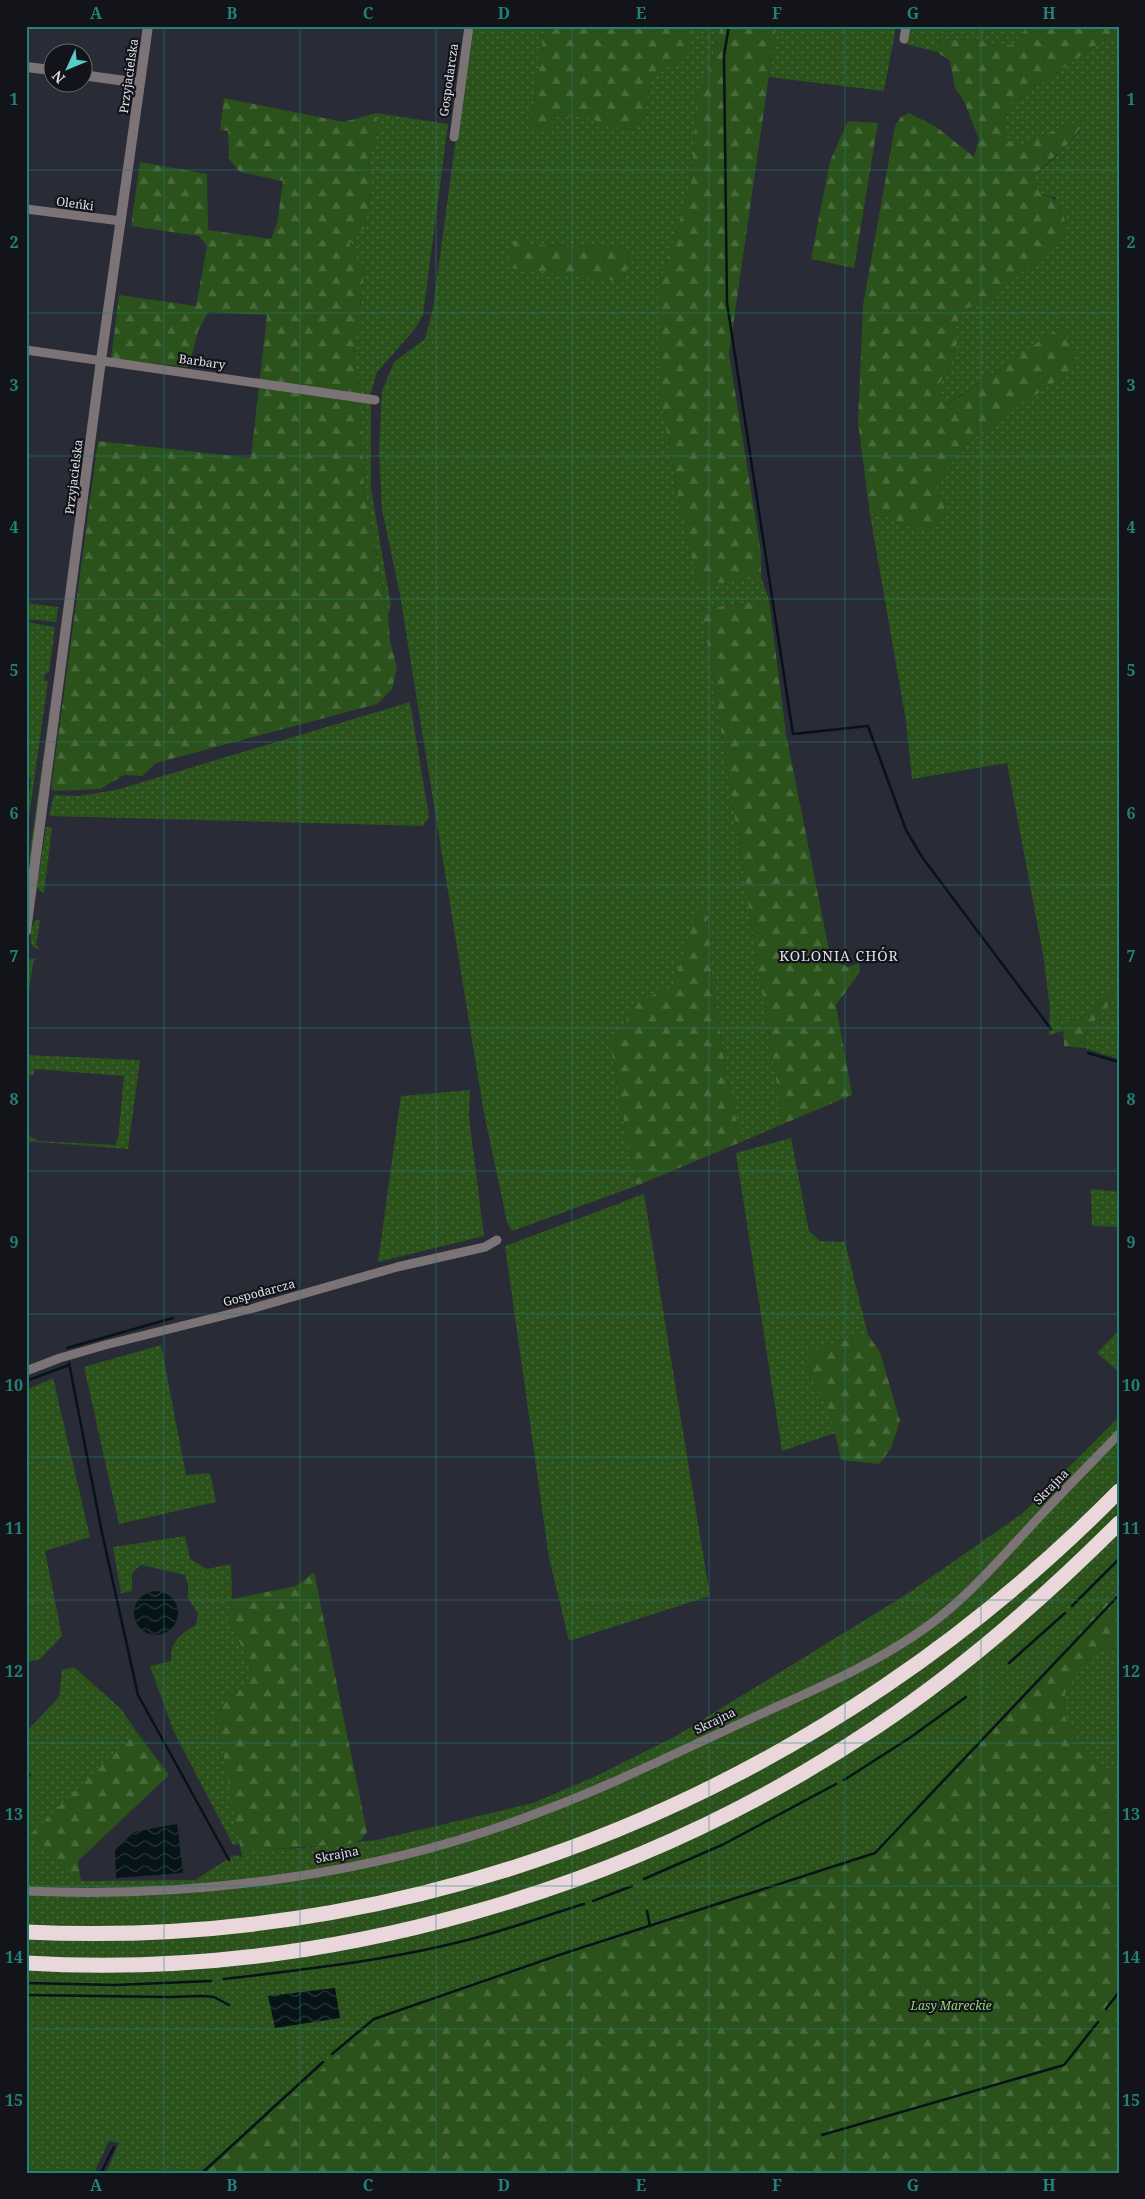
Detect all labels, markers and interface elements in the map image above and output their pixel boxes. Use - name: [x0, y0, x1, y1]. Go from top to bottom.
- text: A: [90, 2, 103, 24]
- text: B: [227, 2, 238, 24]
- text: C: [363, 2, 374, 24]
- text: D: [498, 2, 510, 24]
- text: E: [636, 2, 646, 24]
- text: F: [772, 2, 782, 24]
- text: G: [907, 2, 919, 24]
- text: H: [1042, 2, 1056, 24]
- street label: Przyjacielska: [115, 37, 142, 114]
- north arrow: [42, 42, 92, 92]
- street label: Gospodarcza: [435, 42, 462, 118]
- text: N: [48, 67, 69, 88]
- text: 1: [9, 88, 19, 110]
- text: 1: [1126, 88, 1136, 110]
- street label: Oleńki: [55, 192, 95, 215]
- text: 2: [9, 231, 19, 253]
- text: 2: [1126, 231, 1136, 253]
- street label: Barbary: [178, 350, 227, 373]
- text: 3: [9, 374, 19, 396]
- text: 3: [1126, 374, 1136, 396]
- street label: Przyjacielska: [60, 438, 87, 515]
- text: 4: [9, 516, 19, 538]
- text: 4: [1126, 516, 1136, 538]
- text: 5: [9, 659, 19, 681]
- text: 5: [1126, 659, 1136, 681]
- text: 6: [9, 802, 19, 824]
- text: 6: [1126, 802, 1136, 824]
- text: 7: [9, 945, 19, 967]
- text: 7: [1126, 945, 1136, 967]
- district label: KOLONIA CHÓR: [779, 946, 899, 965]
- text: 8: [9, 1088, 19, 1110]
- text: 8: [1126, 1088, 1136, 1110]
- text: 9: [9, 1231, 19, 1253]
- text: 9: [1126, 1231, 1136, 1253]
- street label: Gospodarcza: [221, 1275, 297, 1310]
- text: 10: [5, 1374, 23, 1396]
- text: 10: [1122, 1374, 1140, 1396]
- street label: Skrajna: [1029, 1465, 1072, 1508]
- text: 11: [5, 1517, 23, 1539]
- text: 11: [1122, 1517, 1140, 1539]
- text: 12: [5, 1660, 23, 1682]
- text: 12: [1122, 1660, 1140, 1682]
- street label: Skrajna: [691, 1703, 738, 1738]
- text: 13: [5, 1803, 23, 1825]
- text: 13: [1122, 1803, 1140, 1825]
- street label: Skrajna: [314, 1842, 360, 1867]
- text: 14: [5, 1946, 23, 1968]
- text: 14: [1122, 1946, 1140, 1968]
- park label: Lasy Mareckie: [909, 1997, 992, 2014]
- text: 15: [5, 2089, 23, 2111]
- text: 15: [1122, 2089, 1140, 2111]
- text: A: [90, 2174, 103, 2196]
- text: B: [227, 2174, 238, 2196]
- text: C: [363, 2174, 374, 2196]
- text: D: [498, 2174, 510, 2196]
- text: E: [636, 2174, 646, 2196]
- text: F: [772, 2174, 782, 2196]
- text: G: [907, 2174, 919, 2196]
- text: H: [1042, 2174, 1056, 2196]

